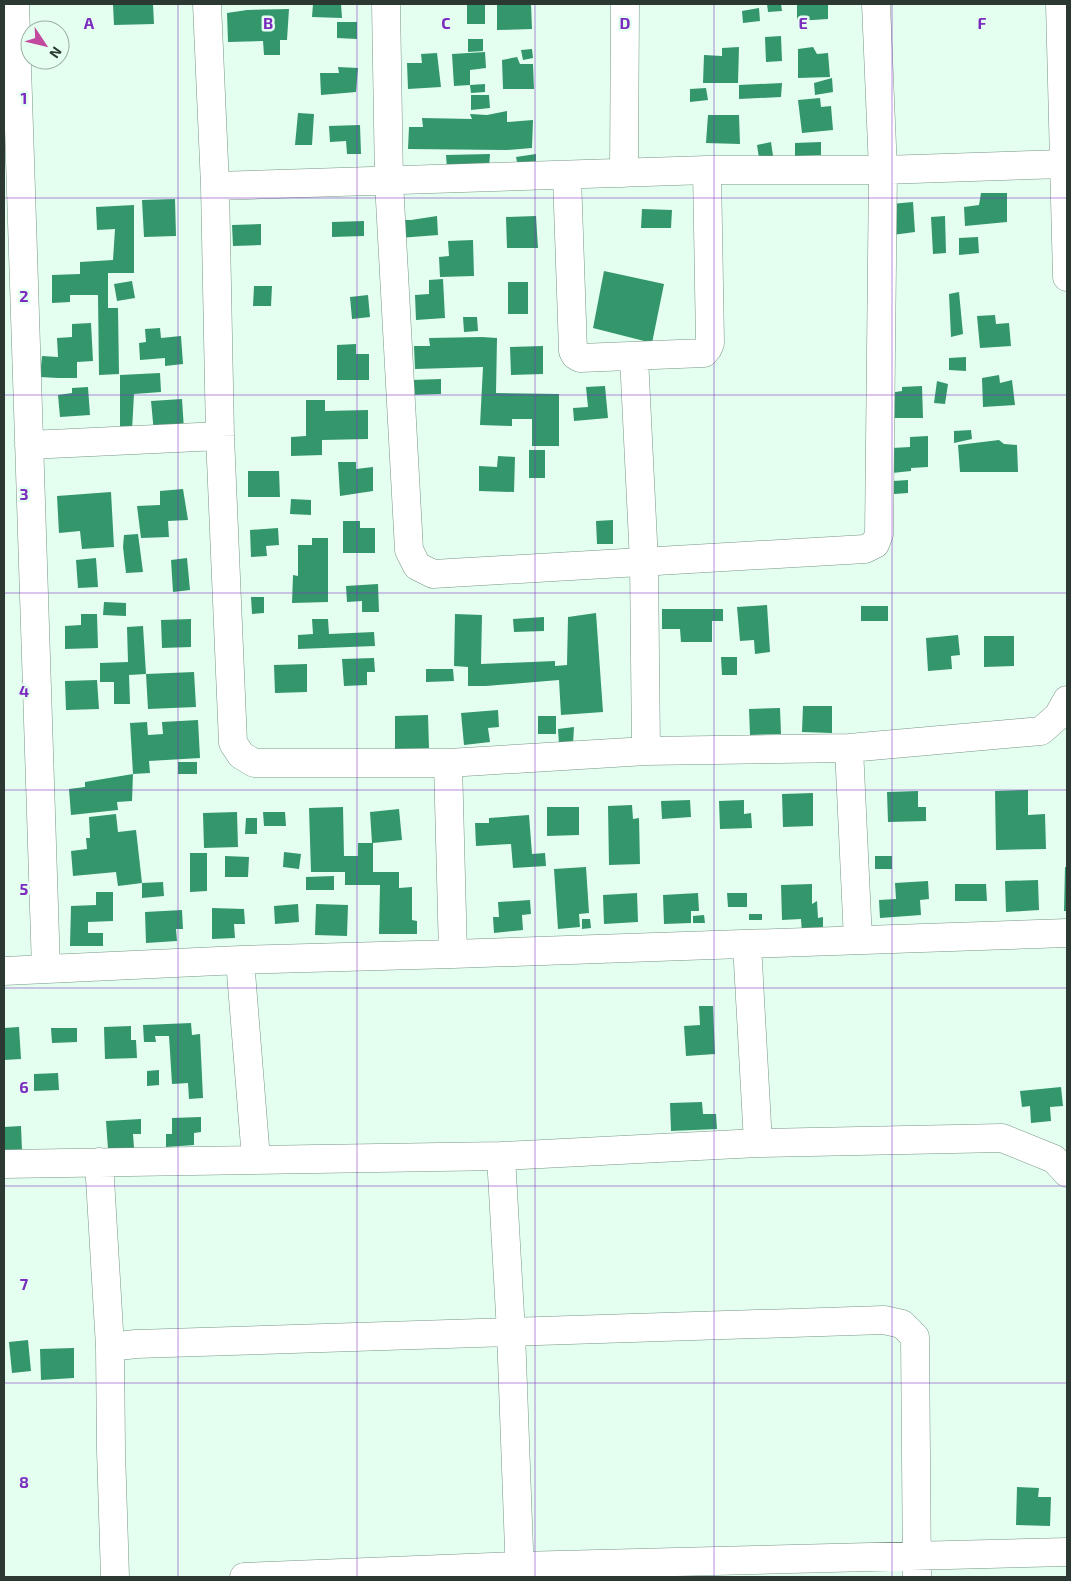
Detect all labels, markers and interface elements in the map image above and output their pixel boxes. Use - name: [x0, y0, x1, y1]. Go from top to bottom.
- text: A: [84, 13, 95, 32]
- text: B: [263, 13, 273, 32]
- text: C: [441, 13, 451, 32]
- text: D: [620, 13, 631, 32]
- text: E: [798, 13, 808, 32]
- text: F: [978, 13, 987, 32]
- north arrow: [20, 20, 70, 70]
- text: N: [46, 44, 66, 62]
- text: 1: [21, 88, 27, 107]
- text: 2: [19, 286, 29, 305]
- text: 3: [19, 484, 29, 503]
- text: 4: [19, 681, 29, 700]
- text: 5: [20, 879, 29, 898]
- text: 6: [19, 1077, 29, 1096]
- text: 7: [20, 1274, 29, 1293]
- text: 8: [19, 1472, 29, 1491]

